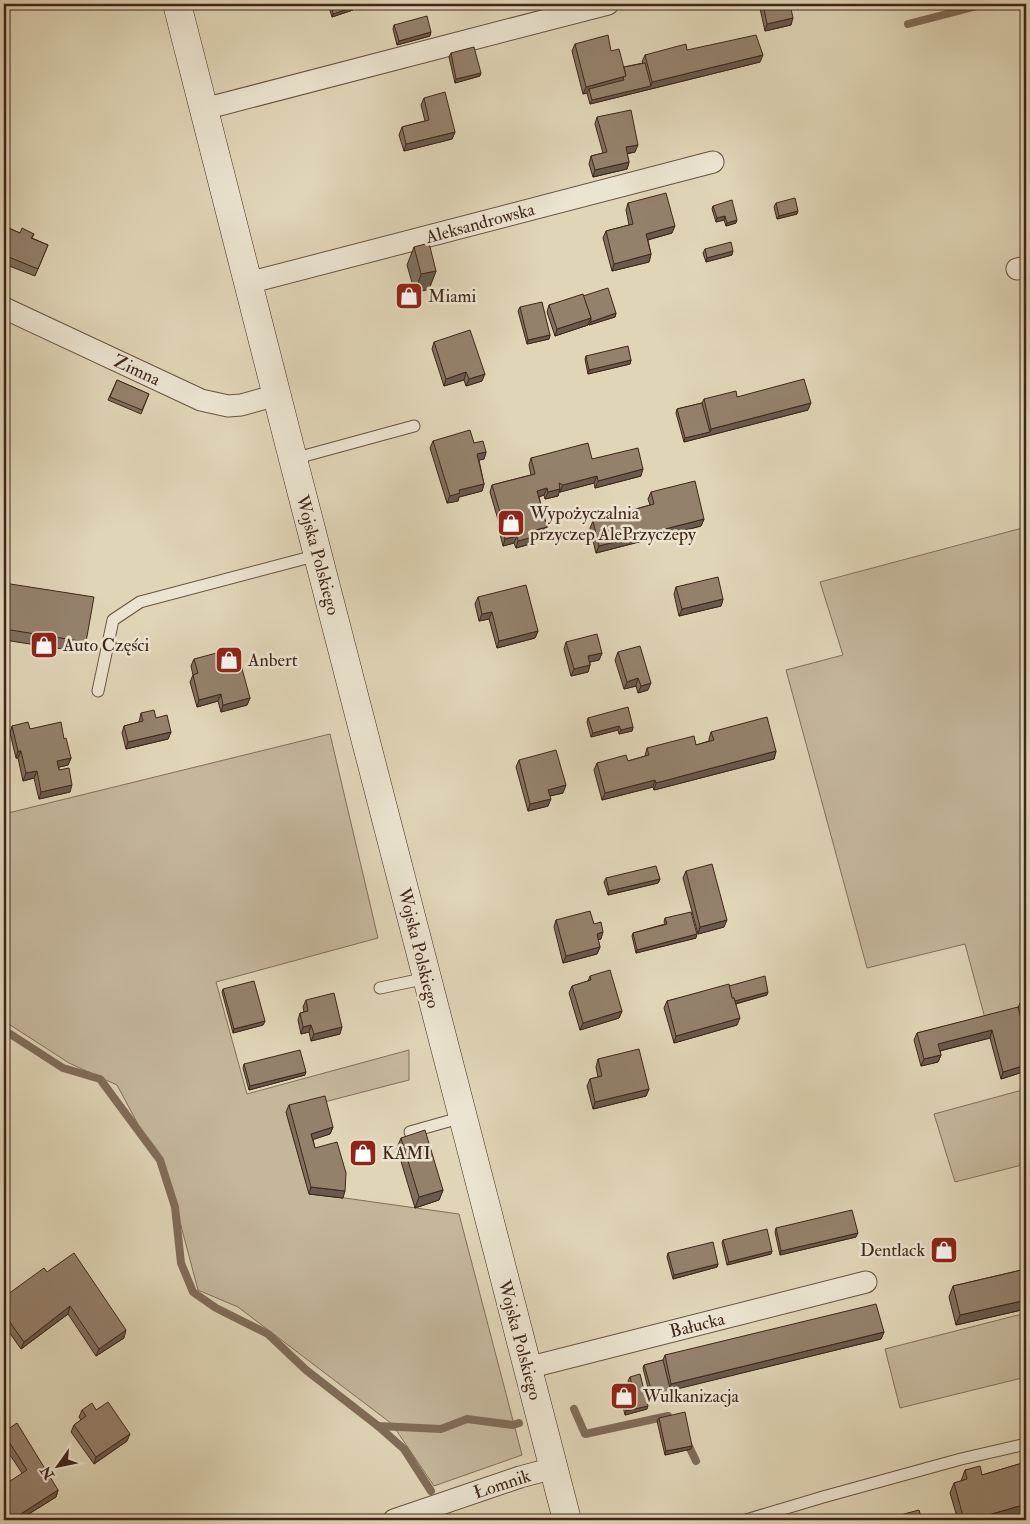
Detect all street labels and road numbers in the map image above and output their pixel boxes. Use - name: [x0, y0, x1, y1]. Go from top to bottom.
- street label: Aleksandrowska: [422, 198, 538, 249]
- street label: Zimna: [110, 350, 164, 391]
- street label: Wojska Polskiego: [290, 492, 345, 618]
- street label: Wojska Polskiego: [392, 885, 445, 1011]
- street label: Wojska Polskiego: [492, 1277, 547, 1403]
- street label: Bałucka: [667, 1307, 728, 1343]
- street label: Łomnik: [471, 1464, 534, 1504]

